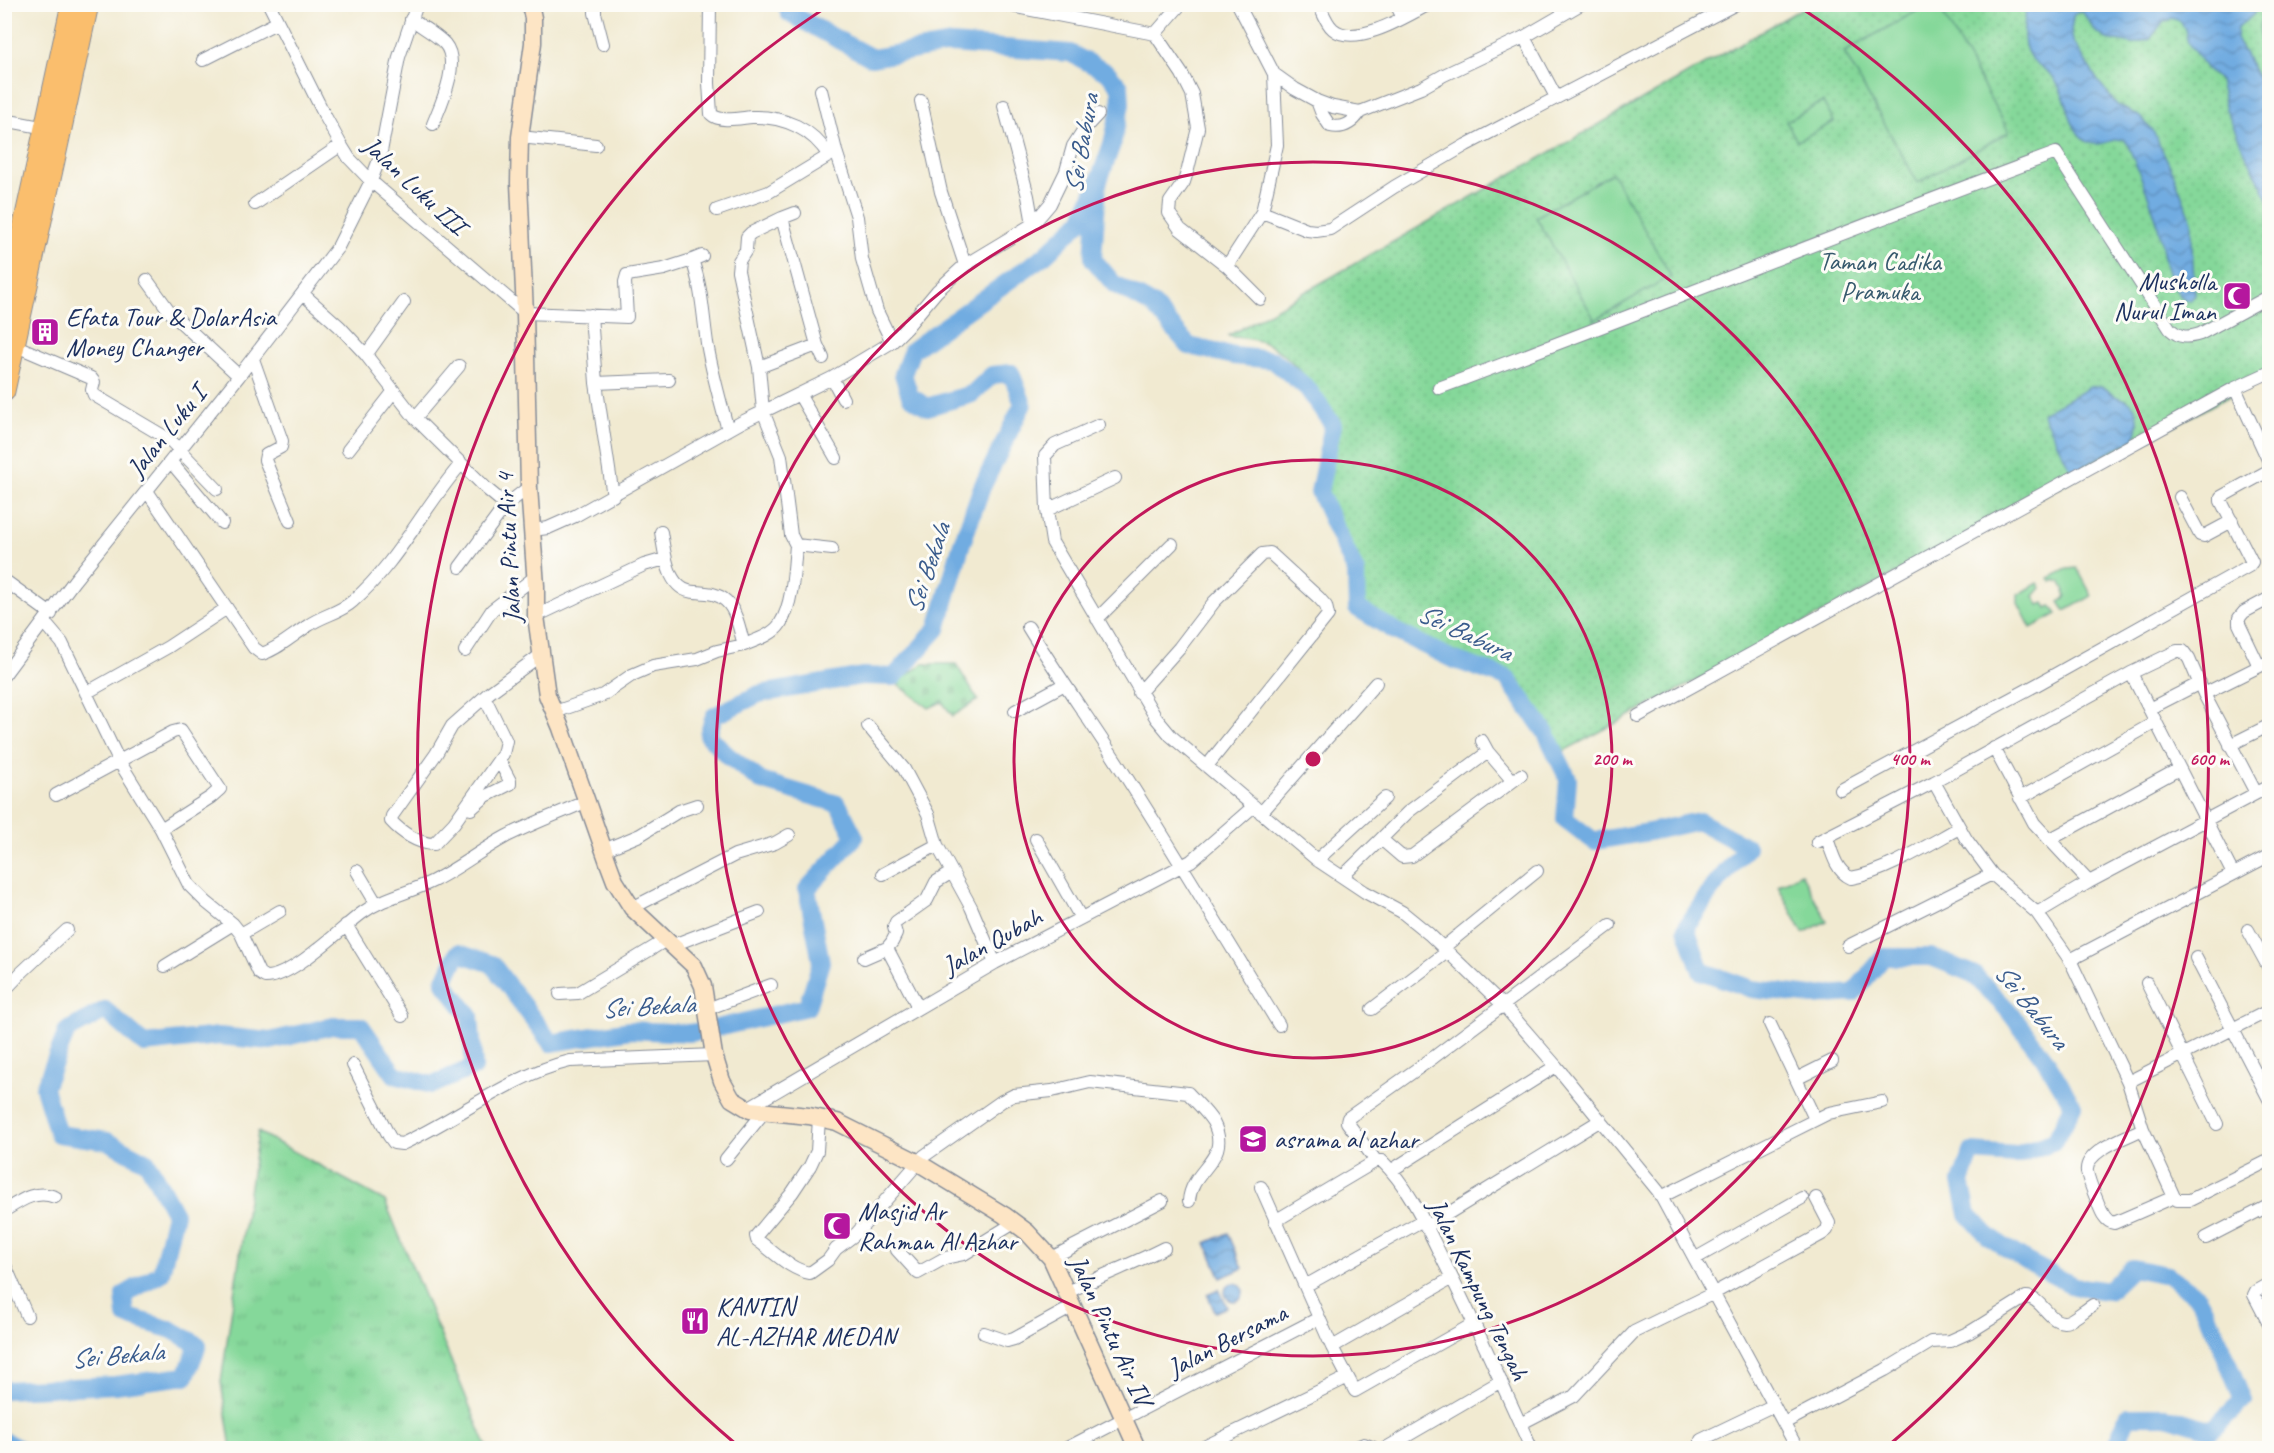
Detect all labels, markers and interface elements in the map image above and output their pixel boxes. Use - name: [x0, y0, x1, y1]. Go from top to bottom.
- water label: Sei Babura: [1056, 90, 1107, 196]
- street label: Jalan Luku III: [355, 128, 477, 245]
- park label: Taman Cadika Pramuka: [1819, 245, 1943, 308]
- place label: Musholla Nurul Iman: [2114, 265, 2218, 328]
- mosque icon: Musholla Nurul Iman: [2221, 280, 2253, 312]
- place label: Efata Tour & DolarAsia Money Changer: [66, 301, 277, 364]
- building icon: Efata Tour & DolarAsia Money Changer: [29, 316, 61, 348]
- street label: Jalan Luku I: [118, 374, 217, 485]
- street label: Jalan Pintu Air 4: [488, 470, 529, 626]
- water label: Sei Bekala: [896, 517, 959, 617]
- water label: Sei Babura: [1413, 595, 1519, 669]
- text: 200 m: [1593, 748, 1633, 770]
- text: 400 m: [1891, 748, 1931, 770]
- text: 600 m: [2189, 748, 2230, 770]
- centre of rings: [1303, 749, 1323, 769]
- street label: Jalan Qubah: [935, 900, 1050, 983]
- water label: Sei Babura: [1987, 956, 2078, 1057]
- water label: Sei Bekala: [601, 986, 697, 1025]
- school or university icon: asrama al azhar: [1237, 1123, 1269, 1155]
- place label: asrama al azhar: [1274, 1123, 1421, 1156]
- street label: Jalan Kampung Tengah: [1419, 1191, 1537, 1386]
- place label: Masjid Ar Rahman Al Azhar: [858, 1195, 1020, 1258]
- mosque icon: Masjid Ar Rahman Al Azhar: [821, 1210, 853, 1242]
- street label: Jalan Pintu Air IV: [1061, 1248, 1162, 1415]
- place label: KANTIN AL-AZHAR MEDAN: [716, 1290, 900, 1353]
- street label: Jalan Bersama: [1160, 1296, 1294, 1385]
- restaurant icon: KANTIN AL-AZHAR MEDAN: [679, 1305, 711, 1337]
- water label: Sei Bekala: [69, 1334, 167, 1376]

